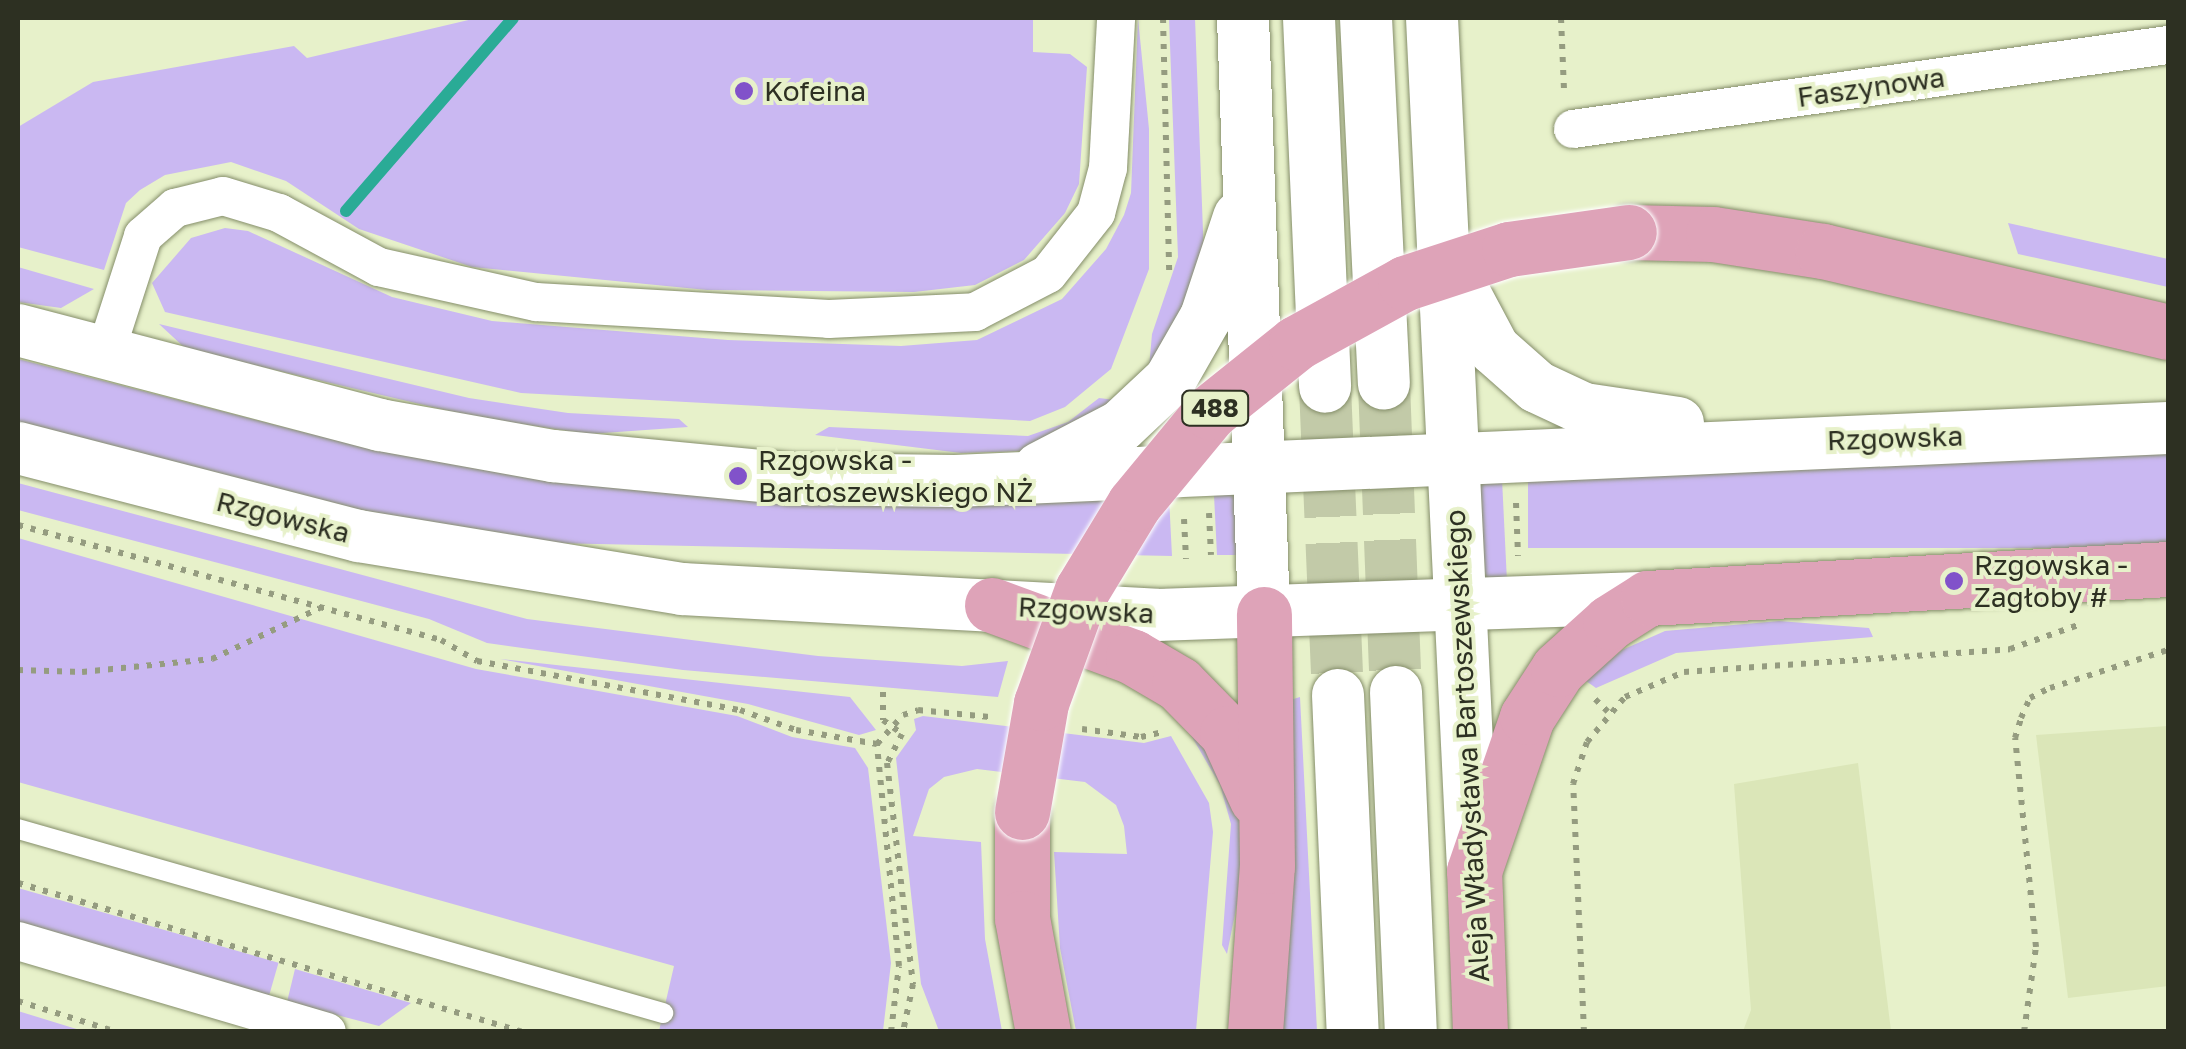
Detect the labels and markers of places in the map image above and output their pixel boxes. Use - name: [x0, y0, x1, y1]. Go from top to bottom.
- place label: Kofeina: [764, 74, 866, 108]
- marker: Kofeina: [733, 80, 755, 102]
- place label: Rzgowska - Bartoszewskiego NŻ: [758, 443, 1033, 509]
- marker: Rzgowska - Bartoszewskiego NŻ: [727, 465, 749, 487]
- place label: Rzgowska - Zagłoby #: [1974, 548, 2128, 614]
- marker: Rzgowska - Zagłoby #: [1943, 570, 1965, 592]

